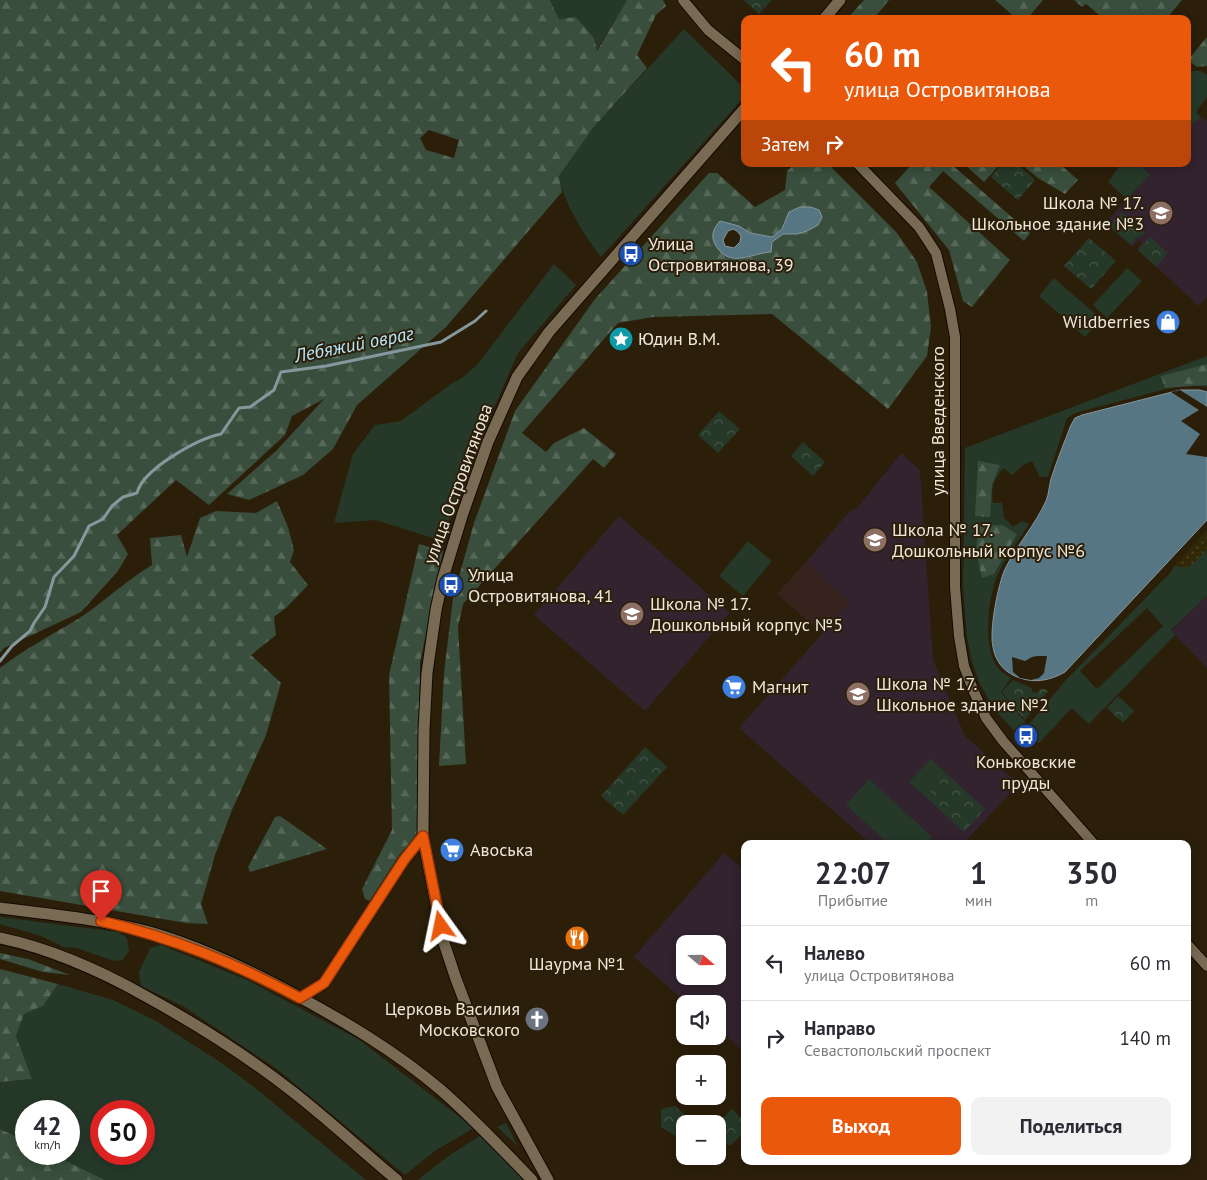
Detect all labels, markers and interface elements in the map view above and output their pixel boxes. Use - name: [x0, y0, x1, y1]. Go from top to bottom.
- text: 60 m: [844, 31, 921, 77]
- icon: left: [761, 35, 826, 100]
- text: улица Островитянова: [844, 75, 1051, 103]
- icon: right: [820, 130, 848, 158]
- text: Затем: [761, 132, 810, 156]
- place label: Школа № 17. Школьное здание №3: [971, 191, 1144, 235]
- school or university icon: Школа № 17. Школьное здание №3: [1148, 200, 1174, 226]
- place label: Улица Островитянова, 39: [648, 232, 794, 276]
- bus stop icon: Улица Островитянова, 39: [618, 241, 644, 267]
- shop icon: Wildberries: [1155, 309, 1181, 335]
- place label: Wildberries: [1063, 310, 1150, 333]
- water label: Лебяжий овраг: [291, 321, 416, 368]
- place icon: Юдин В.М.: [608, 326, 634, 352]
- place label: Юдин В.М.: [638, 327, 720, 350]
- street label: улица Введенского: [926, 346, 949, 496]
- street label: улица Островитянова: [418, 400, 497, 567]
- place label: Школа № 17. Дошкольный корпус №6: [892, 518, 1085, 562]
- school or university icon: Школа № 17. Дошкольный корпус №6: [862, 527, 888, 553]
- place label: Улица Островитянова, 41: [468, 563, 614, 607]
- bus stop icon: Улица Островитянова, 41: [438, 572, 464, 598]
- place label: Школа № 17. Дошкольный корпус №5: [650, 592, 843, 636]
- school or university icon: Школа № 17. Дошкольный корпус №5: [619, 601, 645, 627]
- place label: Школа № 17. Школьное здание №2: [876, 672, 1049, 716]
- supermarket icon: Магнит: [721, 674, 747, 700]
- place label: Магнит: [752, 675, 809, 698]
- school or university icon: Школа № 17. Школьное здание №2: [845, 681, 871, 707]
- bus stop icon: Коньковские пруды: [1013, 723, 1039, 749]
- place label: Коньковские пруды: [976, 750, 1076, 794]
- supermarket icon: Авоська: [439, 837, 465, 863]
- place label: Авоська: [470, 838, 533, 861]
- text: 22:07: [815, 853, 891, 892]
- text: 1: [970, 853, 987, 892]
- text: 350: [1066, 853, 1117, 892]
- pin: [80, 870, 122, 921]
- icon: arrive: [87, 877, 115, 905]
- text: Прибытие: [818, 890, 888, 910]
- text: мин: [965, 890, 992, 910]
- text: m: [1085, 890, 1098, 910]
- position arrow: [414, 899, 466, 951]
- restaurant icon: Шаурма №1: [564, 925, 590, 951]
- north arrow: [676, 935, 726, 985]
- map controls: [676, 935, 726, 1165]
- text: Налево: [804, 941, 865, 965]
- icon: left: [761, 949, 789, 977]
- text: 60 m: [1130, 951, 1171, 975]
- place label: Шаурма №1: [529, 952, 625, 975]
- text: улица Островитянова: [804, 965, 954, 985]
- button: sound: [676, 995, 726, 1045]
- place label: Церковь Василия Московского: [385, 997, 520, 1041]
- church icon: Церковь Василия Московского: [524, 1006, 550, 1032]
- text: Направо: [804, 1016, 875, 1040]
- icon: right: [761, 1024, 789, 1052]
- text: 140 m: [1119, 1026, 1171, 1050]
- text: Севастопольский проспект: [804, 1040, 991, 1060]
- button: +: [676, 1055, 726, 1105]
- button: Выход: [761, 1097, 961, 1155]
- button: Поделиться: [971, 1097, 1171, 1155]
- speed limit sign: 50: [90, 1100, 155, 1165]
- text: 42: [33, 1110, 62, 1142]
- button: −: [676, 1115, 726, 1165]
- text: km/h: [34, 1137, 61, 1152]

